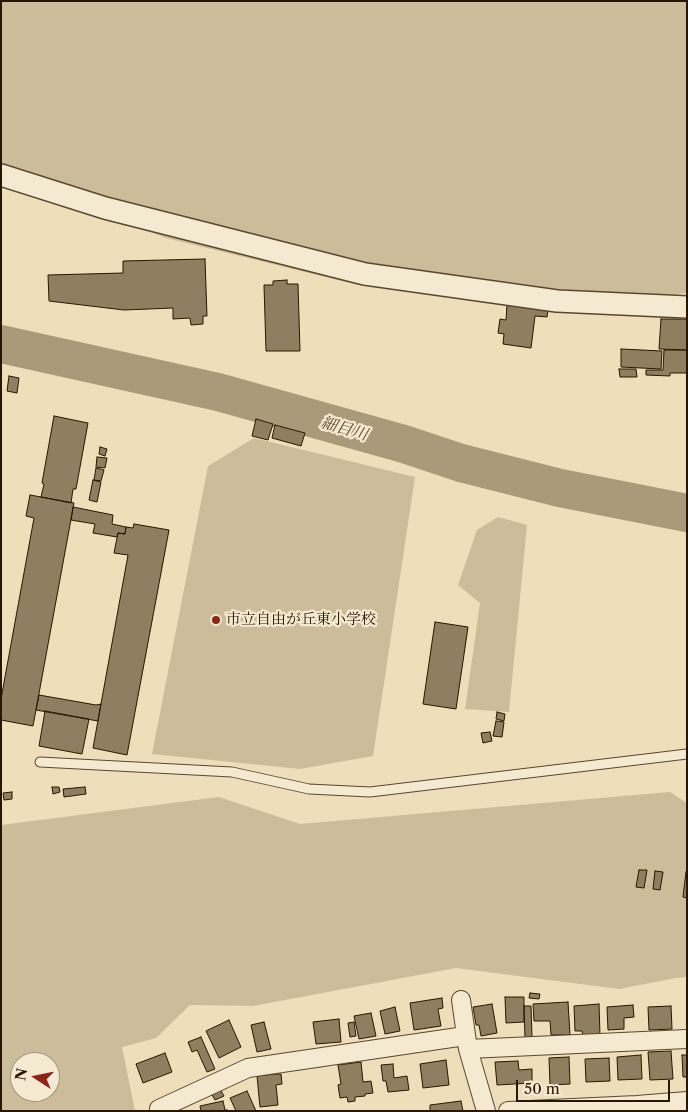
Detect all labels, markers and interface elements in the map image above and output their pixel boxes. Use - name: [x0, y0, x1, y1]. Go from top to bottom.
- water label: 細目川: [318, 413, 370, 445]
- place label: 市立自由が丘東小学校: [226, 611, 376, 629]
- marker: 市立自由が丘東小学校: [210, 614, 222, 626]
- north arrow: [10, 1052, 60, 1102]
- text: N: [11, 1067, 31, 1082]
- scale bar: [518, 1070, 672, 1102]
- text: 50 m: [524, 1079, 560, 1098]

